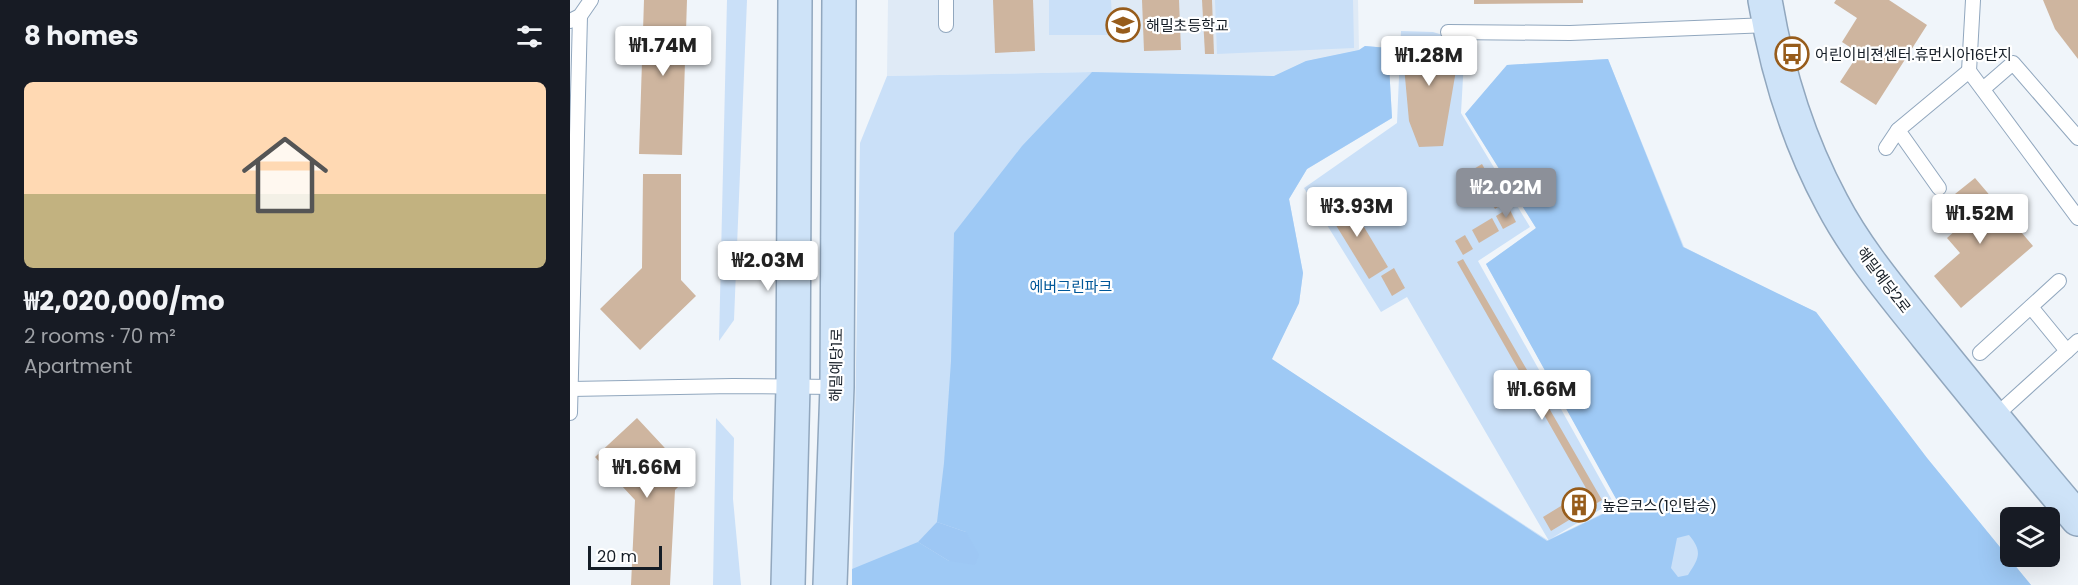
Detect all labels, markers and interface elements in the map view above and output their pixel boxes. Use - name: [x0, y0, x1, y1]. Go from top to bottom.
- school or university icon: 해밀초등학교: [1105, 7, 1141, 43]
- place label: 해밀초등학교: [1146, 15, 1229, 36]
- text: 8 homes: [24, 18, 139, 54]
- icon: filters: [513, 20, 546, 53]
- pin: ₩1.74M: [614, 26, 712, 77]
- text: ₩1.74M: [629, 31, 697, 59]
- pin: ₩1.28M: [1380, 36, 1478, 87]
- bus stop icon: 어린이비젼센터.휴먼시아16단지: [1774, 36, 1810, 72]
- text: ₩1.28M: [1395, 41, 1463, 69]
- place label: 어린이비젼센터.휴먼시아16단지: [1815, 44, 2012, 65]
- icon: home: [231, 121, 339, 229]
- pin: ₩2.02M: [1457, 168, 1555, 219]
- text: ₩2.02M: [1470, 173, 1542, 201]
- pin: ₩3.93M: [1308, 187, 1406, 238]
- text: ₩3.93M: [1321, 192, 1393, 220]
- pin: ₩1.52M: [1931, 194, 2029, 245]
- text: ₩1.52M: [1946, 199, 2014, 227]
- pin: ₩2.03M: [719, 241, 817, 292]
- street label: 해밀예당2로: [1852, 243, 1916, 317]
- text: ₩2.03M: [732, 246, 804, 274]
- park label: 에버그린파크: [1030, 276, 1112, 297]
- text: ₩2,020,000/mo: [24, 283, 225, 319]
- text: 2 rooms · 70 m²: [24, 322, 176, 350]
- street label: 해밀예당1로: [825, 328, 847, 402]
- text: Apartment: [24, 352, 132, 380]
- pin: ₩1.66M: [1493, 370, 1591, 421]
- text: ₩1.66M: [1508, 375, 1576, 403]
- pin: ₩1.66M: [598, 448, 696, 499]
- text: ₩1.66M: [613, 453, 681, 481]
- building icon: 높은코스(1인탑승): [1561, 487, 1597, 523]
- place label: 높은코스(1인탑승): [1602, 495, 1717, 516]
- map controls: [2000, 507, 2060, 567]
- button: layers: [2000, 507, 2060, 567]
- scale bar: [588, 543, 662, 570]
- text: 20 m: [597, 545, 637, 568]

